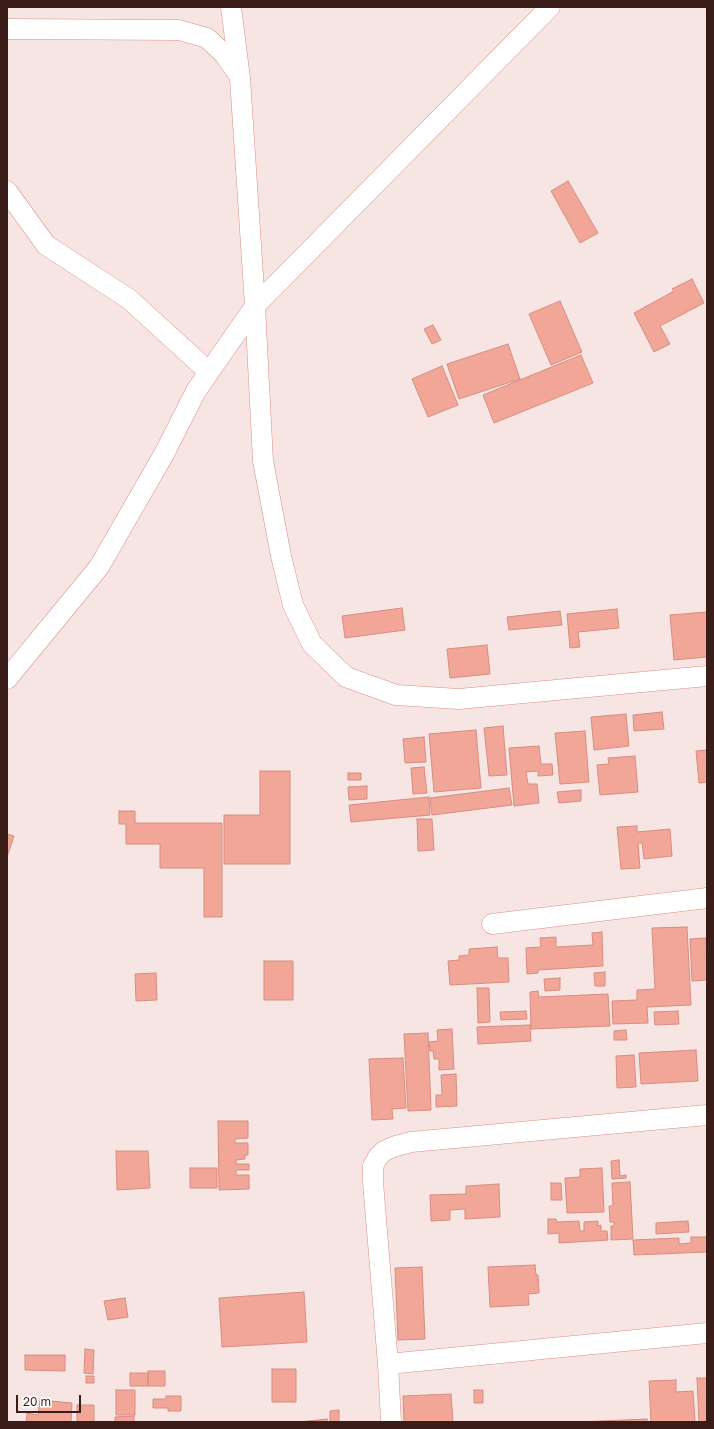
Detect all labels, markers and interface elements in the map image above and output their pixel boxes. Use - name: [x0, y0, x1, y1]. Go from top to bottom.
- scale bar: [18, 1387, 83, 1413]
- text: 20 m: [23, 1394, 51, 1409]

